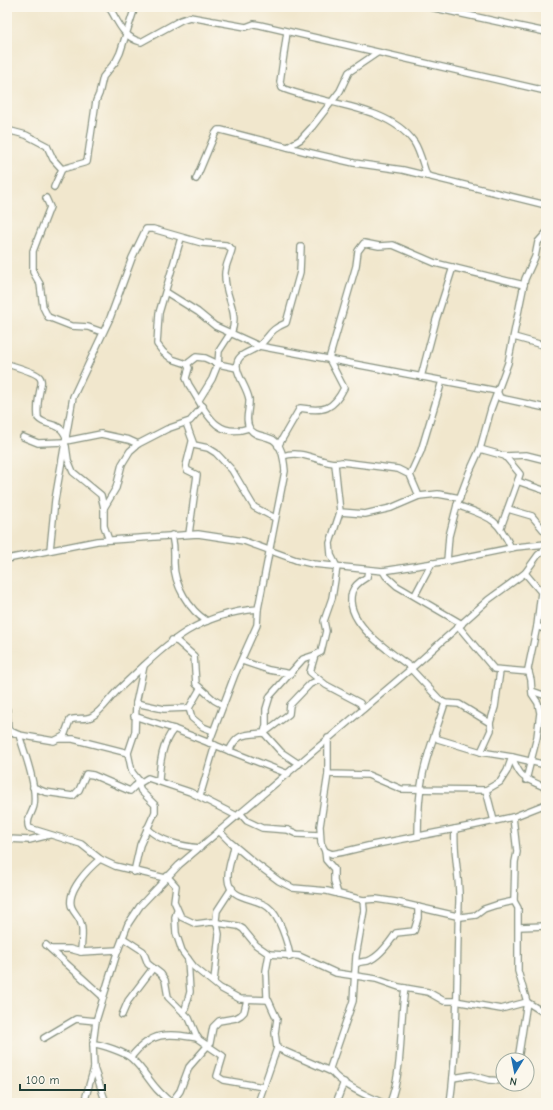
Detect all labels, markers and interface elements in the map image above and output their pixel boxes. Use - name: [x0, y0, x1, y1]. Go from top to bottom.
- north arrow: [495, 1052, 535, 1092]
- scale bar: [20, 1066, 105, 1092]
- text: 100 m: [26, 1073, 59, 1087]
- text: N: [509, 1074, 518, 1088]

